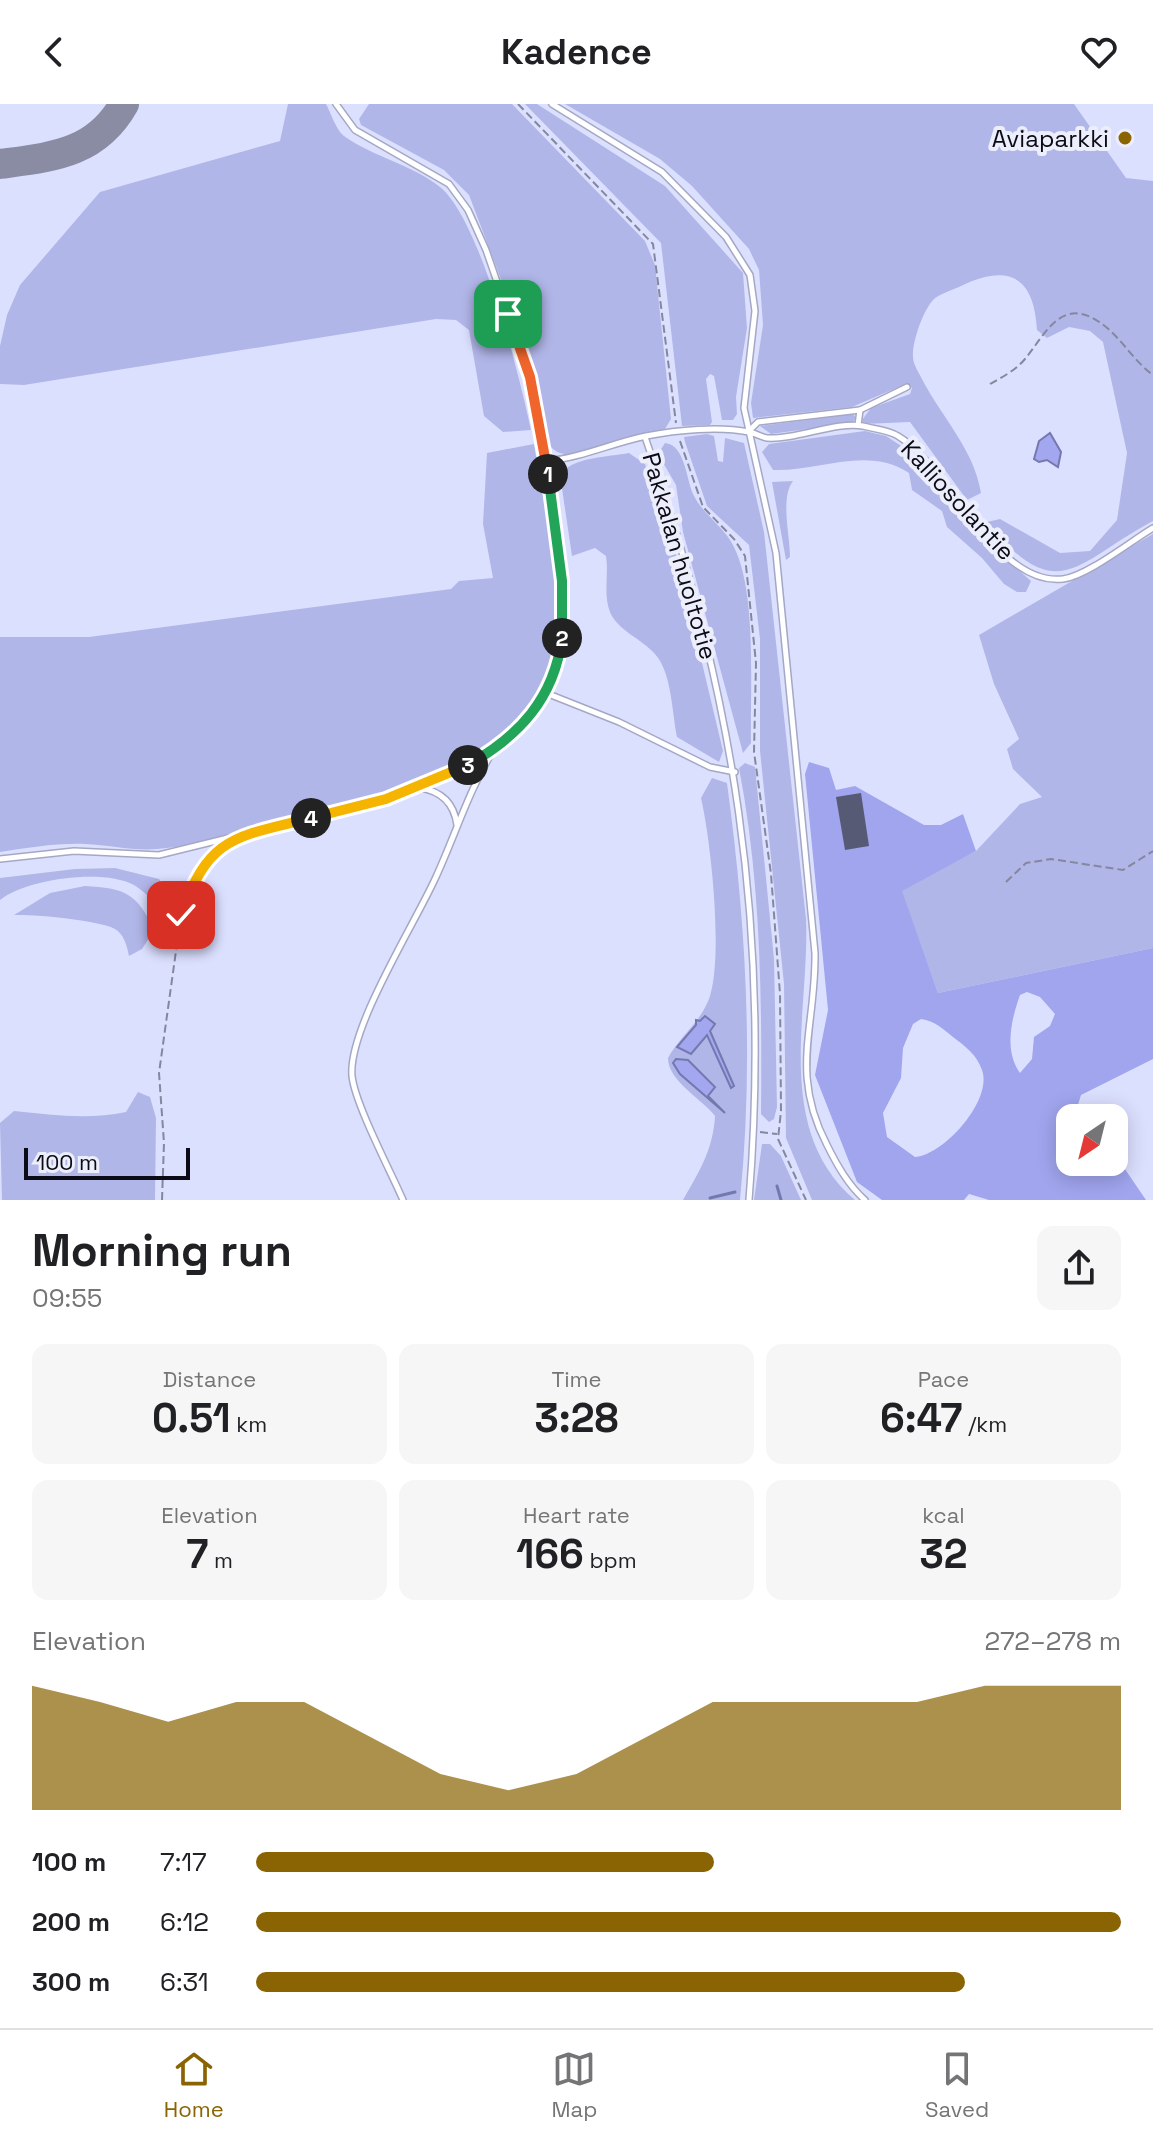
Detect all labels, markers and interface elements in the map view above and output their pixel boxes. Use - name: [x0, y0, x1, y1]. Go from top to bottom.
- text: Kadence: [501, 29, 652, 75]
- icon: back: [32, 30, 76, 74]
- icon: heart: [1077, 30, 1121, 74]
- place label: Aviaparkki: [992, 123, 1109, 154]
- marker: Aviaparkki: [1116, 129, 1134, 147]
- pin: [474, 280, 542, 348]
- icon: arrive: [486, 292, 530, 336]
- street label: Kalliosolantie: [894, 433, 1022, 567]
- street label: Pakkalan huoltotie: [636, 449, 724, 663]
- pin: 1: [528, 454, 568, 494]
- text: 1: [543, 460, 553, 488]
- pin: 2: [542, 618, 582, 658]
- text: 2: [555, 624, 569, 652]
- pin: 3: [448, 745, 488, 785]
- text: 3: [461, 751, 475, 779]
- pin: 4: [291, 798, 331, 838]
- text: 4: [304, 804, 318, 832]
- pin: [147, 881, 215, 949]
- icon: check: [159, 893, 203, 937]
- north arrow: [1056, 1104, 1128, 1176]
- map controls: [1056, 1104, 1128, 1176]
- scale bar: [24, 1144, 190, 1180]
- text: 100 m: [36, 1148, 98, 1176]
- text: Morning run: [32, 1223, 292, 1279]
- button: share: [1037, 1226, 1121, 1310]
- text: 09:55: [32, 1281, 102, 1315]
- text: Distance: [163, 1365, 256, 1393]
- text: Time: [551, 1365, 602, 1393]
- text: Pace: [918, 1365, 969, 1393]
- text: 0.51: [152, 1393, 231, 1444]
- text: 3:28: [535, 1393, 619, 1444]
- text: 6:47: [880, 1393, 963, 1444]
- text: km: [231, 1410, 267, 1438]
- text: /km: [963, 1410, 1007, 1438]
- text: Elevation: [161, 1501, 258, 1529]
- text: Heart rate: [523, 1501, 630, 1529]
- text: kcal: [922, 1501, 965, 1529]
- text: 7: [186, 1529, 208, 1580]
- text: 166: [516, 1529, 584, 1580]
- text: 32: [919, 1529, 968, 1580]
- text: m: [208, 1546, 233, 1574]
- text: bpm: [584, 1546, 637, 1574]
- text: Elevation: [32, 1624, 146, 1658]
- text: 272–278 m: [984, 1624, 1121, 1658]
- text: 100 m: [32, 1845, 106, 1879]
- text: 7:17: [160, 1845, 207, 1879]
- text: 200 m: [32, 1905, 110, 1939]
- text: 6:12: [160, 1905, 209, 1939]
- text: 300 m: [32, 1965, 110, 1999]
- text: 6:31: [160, 1965, 209, 1999]
- tab: Home: [164, 2047, 224, 2123]
- tab: Map: [551, 2047, 597, 2123]
- tab: Saved: [925, 2047, 989, 2123]

